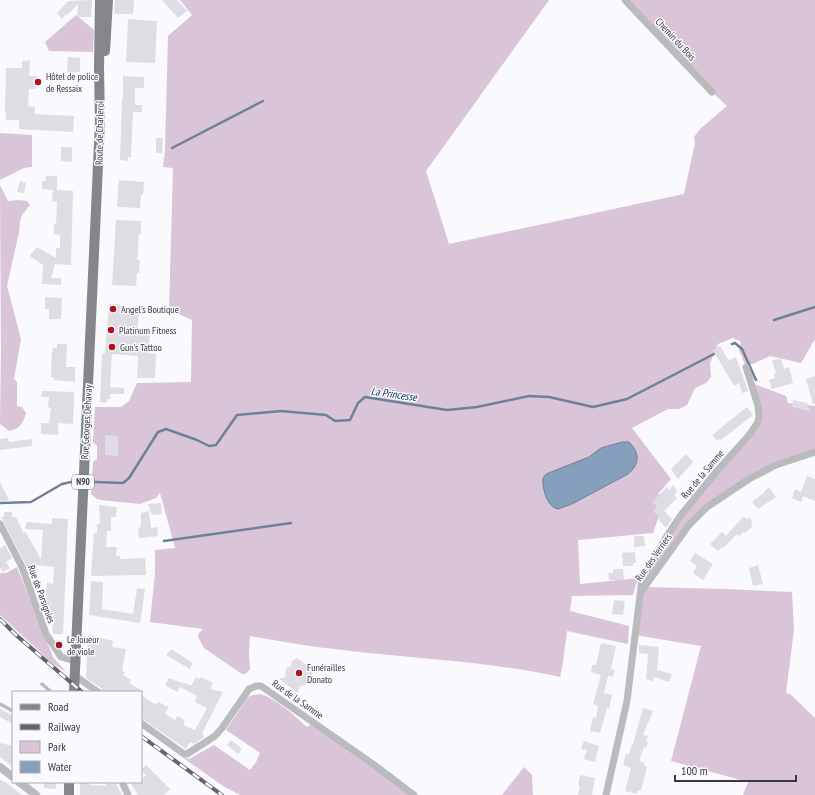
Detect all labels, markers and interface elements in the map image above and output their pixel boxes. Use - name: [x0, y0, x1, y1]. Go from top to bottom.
- street label: Chemin du Bois: [653, 15, 699, 64]
- place label: Hôtel de police de Ressaix: [46, 70, 98, 95]
- marker: Hôtel de police de Ressaix: [33, 77, 43, 87]
- street label: Route de Charleroi: [92, 101, 107, 165]
- place label: Angel's Boutique: [121, 303, 179, 316]
- marker: Angel's Boutique: [108, 304, 118, 314]
- place label: Platinum Fitness: [119, 324, 177, 337]
- marker: Platinum Fitness: [106, 325, 116, 335]
- place label: Gun's Tattoo: [120, 341, 162, 354]
- marker: Gun's Tattoo: [107, 342, 117, 352]
- street label: Rue Georges Dehavay: [78, 384, 95, 460]
- water label: La Princesse: [370, 384, 419, 404]
- street label: Rue de la Samme: [678, 447, 727, 501]
- road number: N90: [72, 475, 94, 489]
- street label: Rue des Verriers: [632, 530, 675, 584]
- street label: Rue de Parsignies: [25, 563, 58, 626]
- place label: Le Joueur de viole: [67, 633, 99, 658]
- marker: Le Joueur de viole: [54, 640, 64, 650]
- place label: Funérailles Donato: [307, 661, 346, 686]
- marker: Funérailles Donato: [294, 668, 304, 678]
- street label: Rue de la Samme: [269, 677, 326, 722]
- legend: [12, 691, 142, 783]
- text: Road: [48, 699, 68, 714]
- text: Railway: [48, 719, 81, 734]
- text: Park: [48, 739, 66, 754]
- scale bar: [675, 757, 796, 783]
- text: Water: [48, 759, 73, 774]
- text: 100 m: [681, 763, 708, 778]

